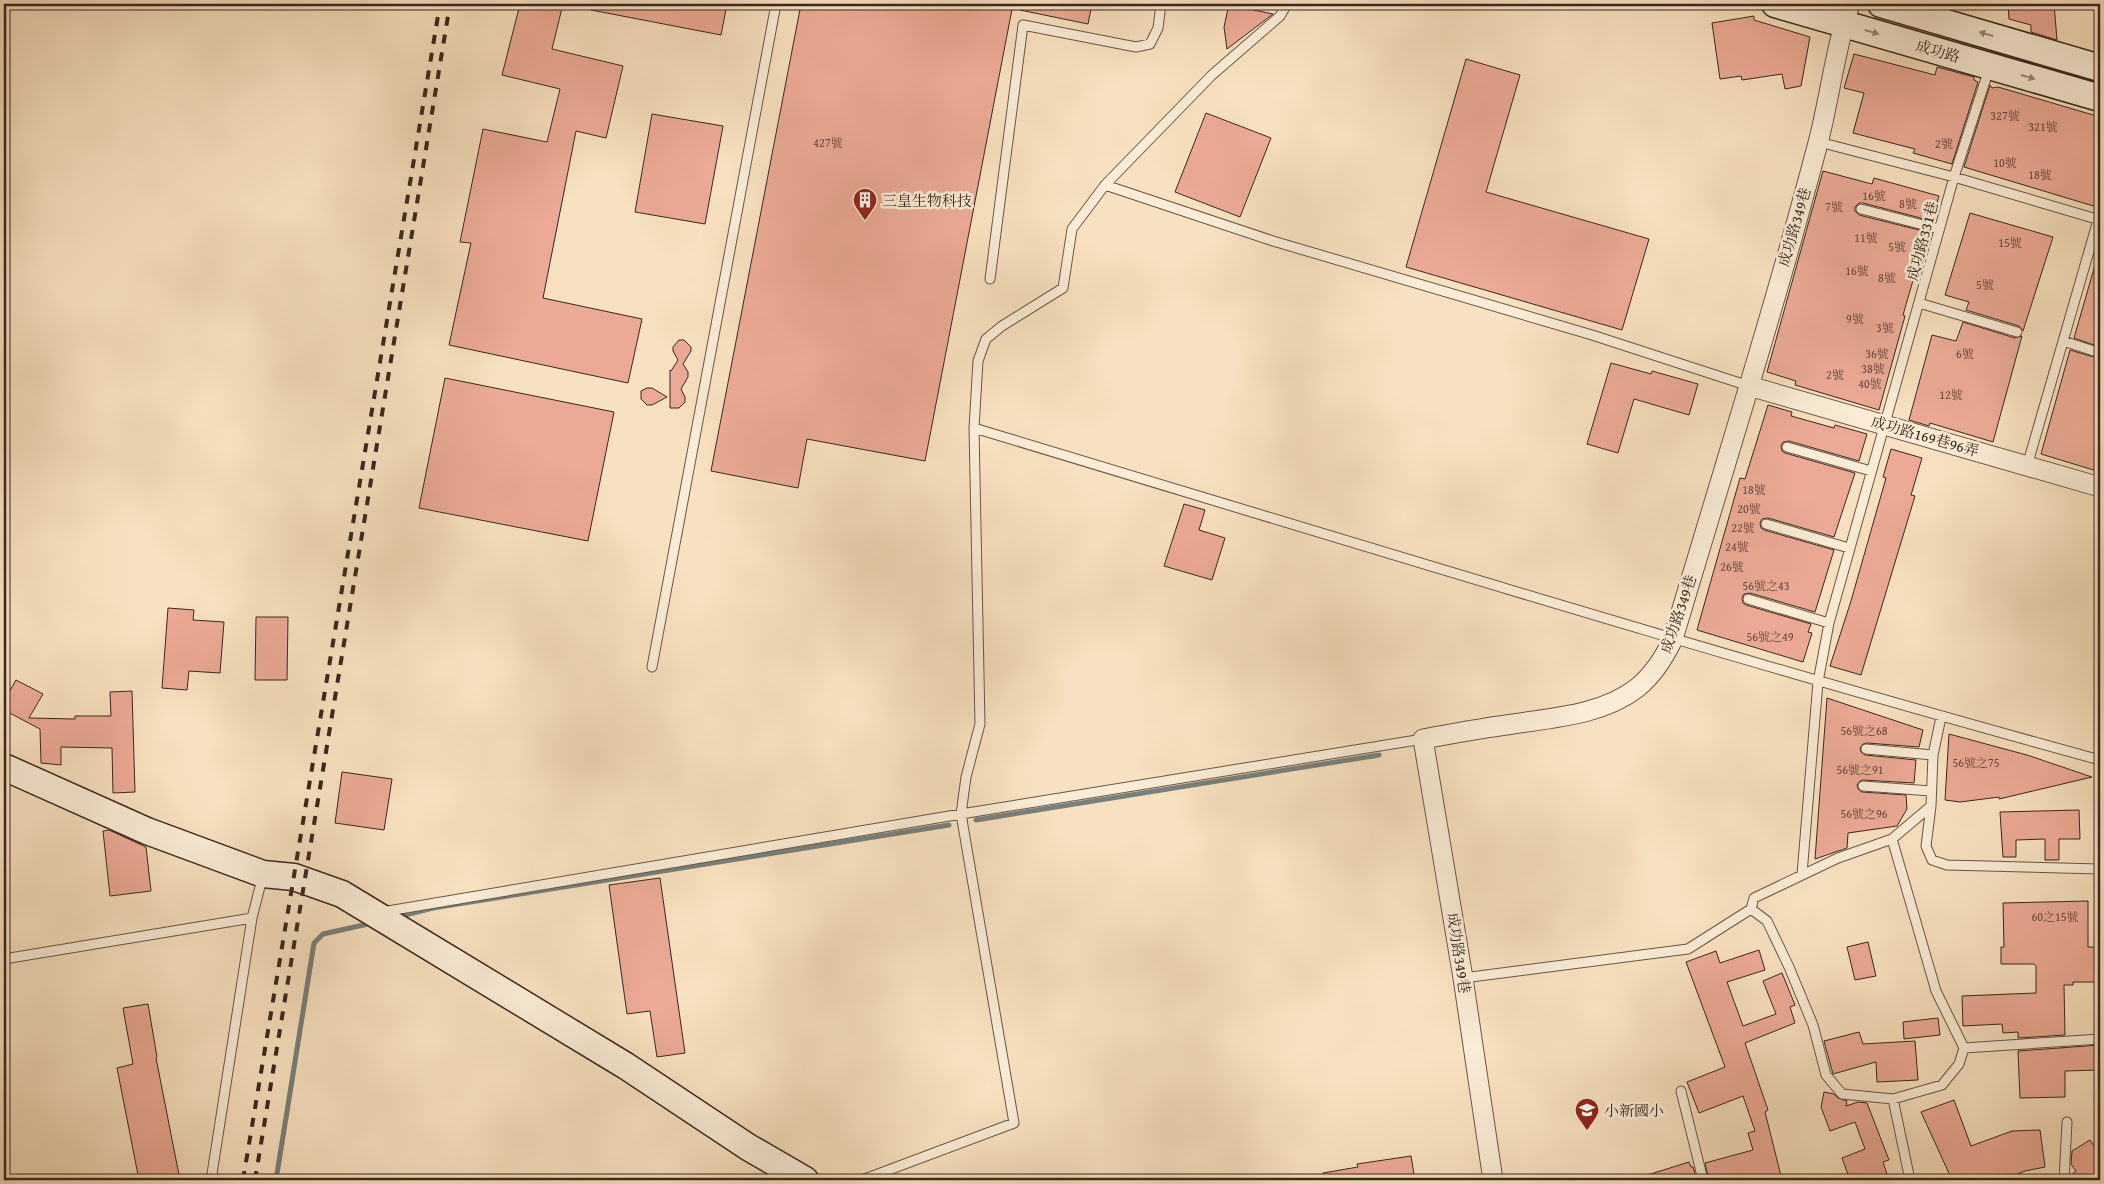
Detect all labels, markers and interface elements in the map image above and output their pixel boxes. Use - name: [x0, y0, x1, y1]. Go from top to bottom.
- one-way arrow: [1865, 28, 1880, 36]
- one-way arrow: [1979, 30, 1994, 38]
- street label: 成功路: [1913, 35, 1963, 67]
- one-way arrow: [2021, 73, 2036, 81]
- house number: 327號: [1990, 107, 2020, 124]
- house number: 321號: [2028, 118, 2058, 135]
- house number: 427號: [813, 134, 843, 151]
- house number: 2號: [1935, 135, 1953, 152]
- house number: 10號: [1993, 154, 2017, 171]
- house number: 18號: [2028, 166, 2052, 183]
- street label: 成功路349巷: [1773, 185, 1815, 269]
- building icon: 三皇生物科技: [852, 187, 878, 221]
- house number: 16號: [1862, 187, 1886, 204]
- place label: 三皇生物科技: [882, 190, 972, 211]
- house number: 8號: [1899, 195, 1917, 212]
- house number: 7號: [1825, 198, 1843, 215]
- street label: 成功路331巷: [1901, 199, 1943, 283]
- house number: 11號: [1854, 229, 1878, 246]
- house number: 15號: [1998, 234, 2022, 251]
- house number: 5號: [1888, 238, 1906, 255]
- house number: 16號: [1845, 262, 1869, 279]
- house number: 8號: [1878, 269, 1896, 286]
- house number: 5號: [1976, 276, 1994, 293]
- house number: 9號: [1846, 310, 1864, 327]
- house number: 3號: [1876, 319, 1894, 336]
- house number: 36號: [1865, 345, 1889, 362]
- house number: 6號: [1956, 345, 1974, 362]
- house number: 38號: [1861, 360, 1885, 377]
- house number: 2號: [1826, 366, 1844, 383]
- house number: 40號: [1858, 375, 1882, 392]
- house number: 12號: [1939, 386, 1963, 403]
- street label: 成功路169巷96弄: [1869, 411, 1981, 461]
- house number: 18號: [1742, 481, 1766, 498]
- house number: 20號: [1737, 500, 1761, 517]
- house number: 22號: [1731, 519, 1755, 536]
- house number: 24號: [1725, 538, 1749, 555]
- house number: 26號: [1720, 558, 1744, 575]
- street label: 成功路349巷: [1655, 572, 1701, 656]
- house number: 56號之43: [1742, 577, 1790, 594]
- house number: 56號之49: [1746, 628, 1794, 645]
- house number: 56號之68: [1840, 722, 1888, 739]
- house number: 56號之75: [1952, 754, 2000, 771]
- house number: 56號之91: [1836, 761, 1884, 778]
- house number: 56號之96: [1840, 805, 1888, 822]
- house number: 60之15號: [2031, 908, 2079, 925]
- street label: 成功路349巷: [1442, 911, 1476, 995]
- school or university icon: 小新國小: [1574, 1097, 1600, 1131]
- place label: 小新國小: [1604, 1100, 1664, 1121]

